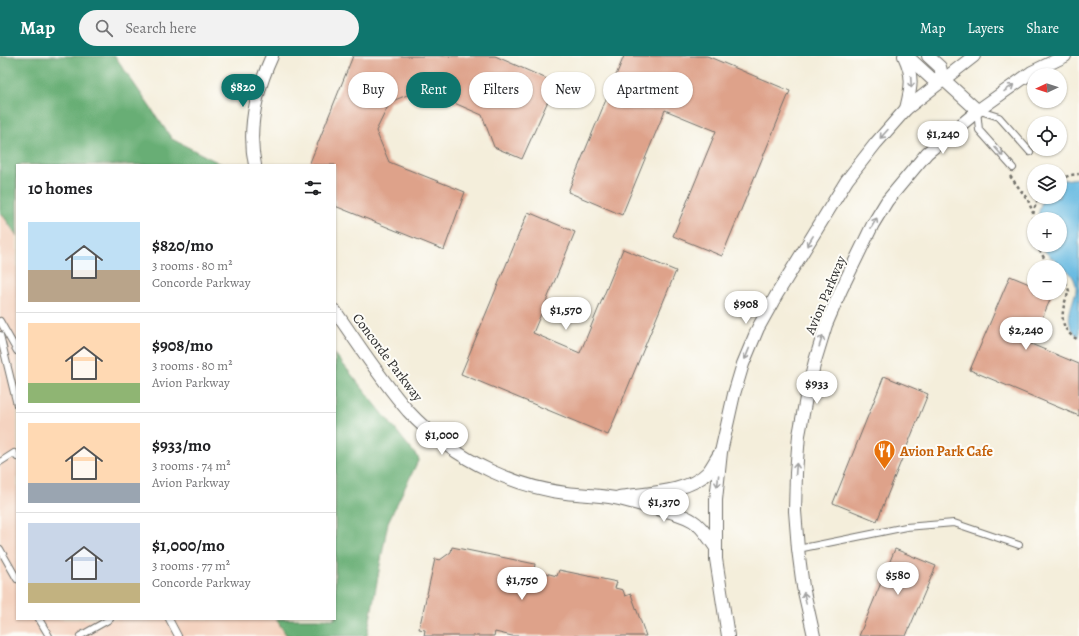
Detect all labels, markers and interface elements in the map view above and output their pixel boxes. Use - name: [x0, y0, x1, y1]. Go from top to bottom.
- search box: [79, 10, 359, 46]
- text: Map: [20, 15, 55, 41]
- icon: search: [93, 17, 115, 39]
- text: Search here: [125, 18, 197, 38]
- text: Map: [920, 19, 946, 38]
- text: Layers: [968, 19, 1004, 38]
- text: Share: [1026, 19, 1059, 38]
- north arrow: [1027, 68, 1067, 108]
- map controls: [1027, 68, 1067, 300]
- chip: Buy: [348, 72, 398, 108]
- chip: Rent: [406, 72, 461, 108]
- chip: Filters: [469, 72, 533, 108]
- chip: New: [541, 72, 595, 108]
- chip: Apartment: [603, 72, 693, 108]
- pin: $820: [219, 74, 267, 108]
- one-way arrow: [907, 75, 914, 88]
- text: $820: [230, 78, 256, 95]
- one-way arrow: [1004, 84, 1015, 92]
- button: locate: [1027, 116, 1067, 156]
- pin: $1,240: [910, 121, 976, 155]
- text: $1,240: [926, 125, 960, 142]
- one-way arrow: [879, 129, 889, 139]
- one-way arrow: [994, 147, 1004, 157]
- button: layers: [1027, 164, 1067, 204]
- text: 10 homes: [28, 177, 93, 200]
- icon: filters: [302, 177, 324, 199]
- button: +: [1027, 212, 1067, 252]
- one-way arrow: [870, 217, 878, 229]
- text: $820/mo: [152, 234, 213, 257]
- one-way arrow: [805, 235, 813, 247]
- icon: home: [60, 238, 108, 286]
- street label: Avion Parkway: [800, 252, 851, 338]
- text: 3 rooms · 80 m²: [152, 257, 232, 274]
- button: −: [1027, 260, 1067, 300]
- text: Concorde Parkway: [152, 274, 250, 291]
- pin: $908: [722, 291, 770, 325]
- text: $908: [734, 295, 758, 312]
- pin: $1,570: [533, 297, 599, 331]
- text: $1,570: [550, 301, 582, 318]
- street label: Concorde Parkway: [348, 309, 428, 406]
- pin: $2,240: [993, 317, 1059, 351]
- text: $2,240: [1009, 321, 1043, 338]
- text: $908/mo: [152, 334, 213, 357]
- one-way arrow: [818, 335, 825, 348]
- icon: home: [60, 339, 108, 387]
- one-way arrow: [743, 348, 751, 360]
- text: 3 rooms · 80 m²: [152, 357, 232, 374]
- pin: $933: [793, 371, 841, 405]
- text: Avion Parkway: [152, 374, 230, 391]
- text: $933: [805, 375, 829, 392]
- pin: $1,000: [409, 422, 475, 456]
- text: $1,000: [425, 426, 459, 443]
- text: $933/mo: [152, 434, 211, 457]
- restaurant icon: Avion Park Cafe: [871, 438, 897, 471]
- icon: home: [60, 439, 108, 487]
- place label: Avion Park Cafe: [899, 442, 993, 461]
- text: 3 rooms · 74 m²: [152, 457, 231, 474]
- one-way arrow: [793, 463, 800, 476]
- text: Avion Parkway: [152, 474, 230, 491]
- one-way arrow: [714, 474, 721, 487]
- pin: $1,370: [631, 489, 697, 523]
- text: $1,370: [648, 493, 680, 510]
- text: $1,000/mo: [152, 534, 225, 557]
- icon: home: [60, 539, 108, 587]
- text: 3 rooms · 77 m²: [152, 557, 230, 574]
- pin: $580: [874, 562, 922, 596]
- text: $580: [886, 566, 910, 583]
- pin: $1,750: [489, 567, 555, 601]
- text: $1,750: [506, 571, 538, 588]
- text: Concorde Parkway: [152, 574, 250, 591]
- one-way arrow: [800, 592, 808, 605]

